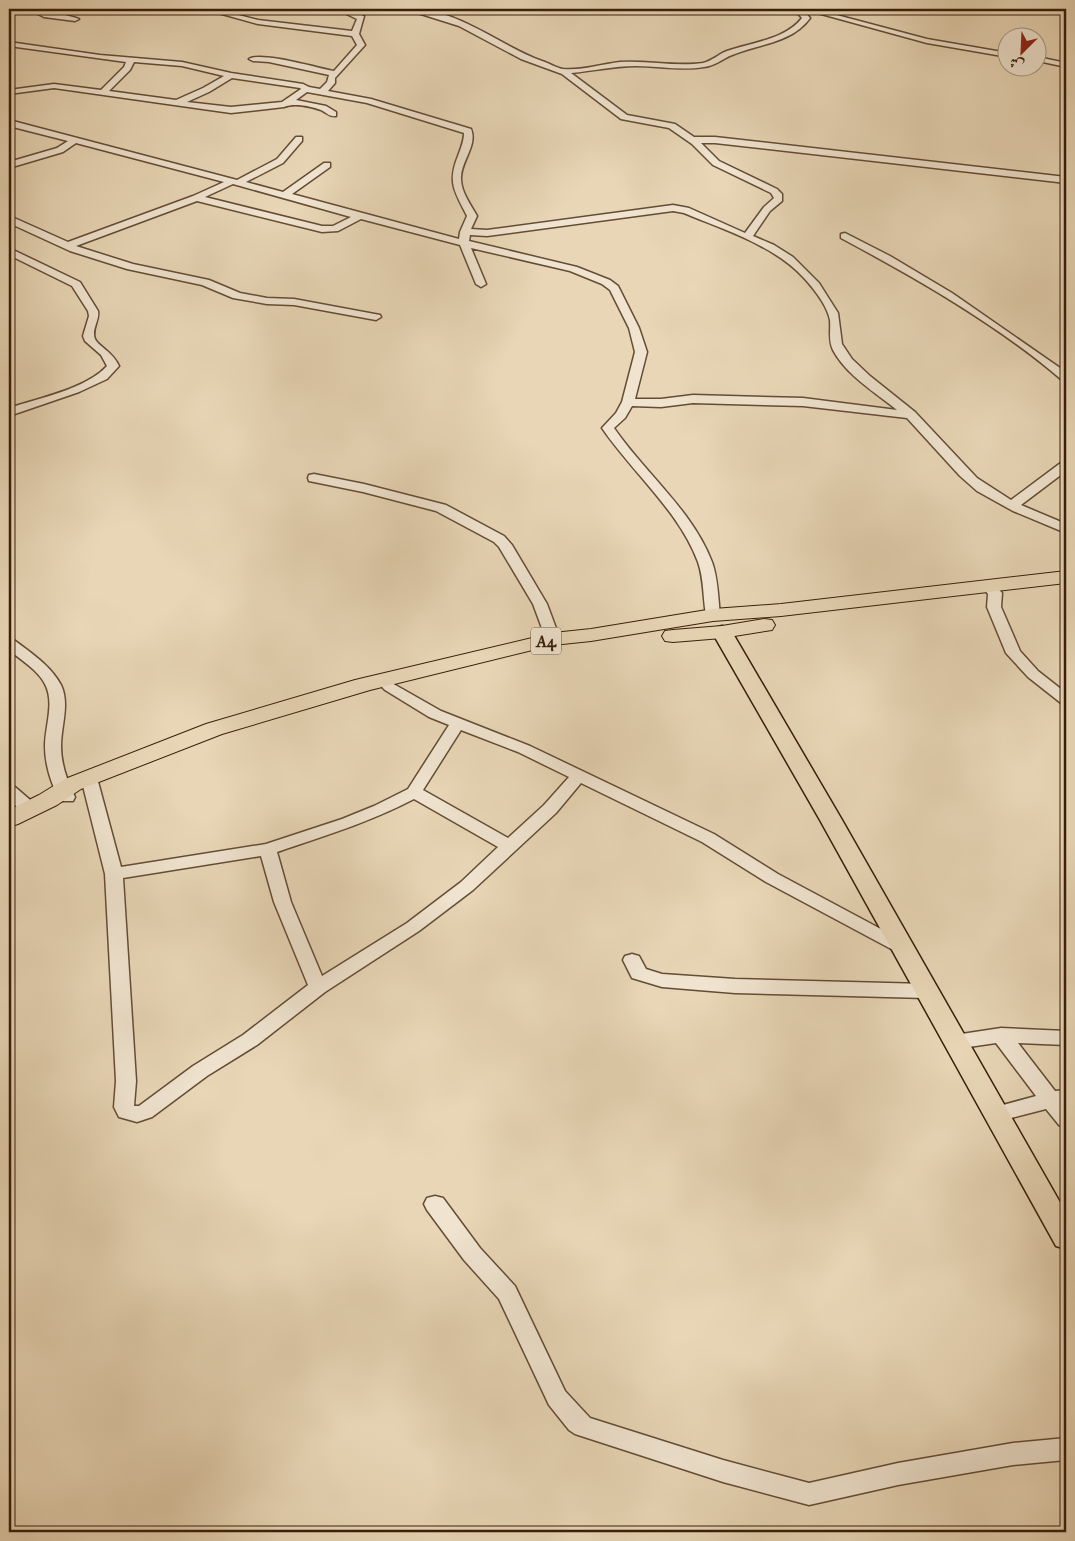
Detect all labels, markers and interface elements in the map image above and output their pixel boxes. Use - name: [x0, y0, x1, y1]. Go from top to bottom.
- north arrow: [998, 28, 1048, 78]
- text: ش: [1007, 53, 1027, 74]
- road number: A4: [531, 627, 561, 654]

